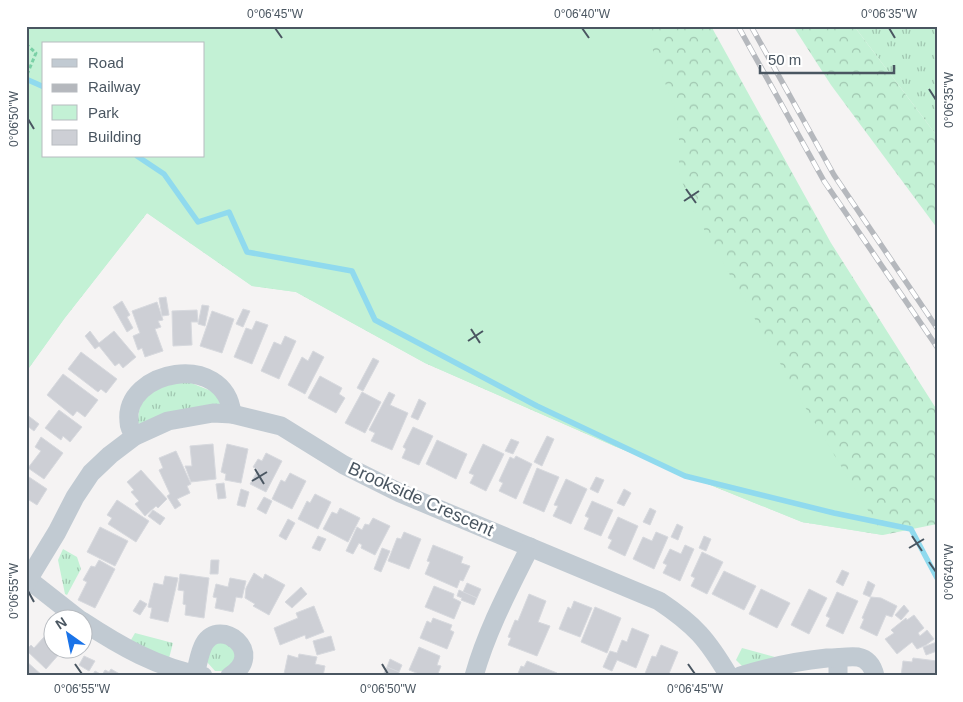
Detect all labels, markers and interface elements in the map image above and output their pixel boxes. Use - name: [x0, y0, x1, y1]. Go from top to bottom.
- text: 0°06'45"W: [247, 7, 304, 21]
- text: 0°06'40"W: [554, 7, 611, 21]
- text: 0°06'35"W: [861, 7, 918, 21]
- legend: [42, 42, 205, 158]
- scale bar: [760, 42, 894, 74]
- text: 50 m: [768, 51, 801, 68]
- text: Road: [88, 54, 124, 71]
- text: 0°06'35"W: [942, 71, 956, 128]
- text: Railway: [88, 78, 141, 95]
- text: 0°06'50"W: [7, 90, 21, 147]
- text: Park: [88, 104, 119, 121]
- text: Building: [88, 128, 141, 145]
- street label: Brookside Crescent: [345, 458, 497, 540]
- text: 0°06'40"W: [942, 543, 956, 600]
- text: 0°06'55"W: [7, 562, 21, 619]
- north arrow: [42, 610, 92, 660]
- text: N: [52, 614, 70, 633]
- text: 0°06'55"W: [54, 682, 111, 696]
- text: 0°06'50"W: [360, 682, 417, 696]
- text: 0°06'45"W: [667, 682, 724, 696]

